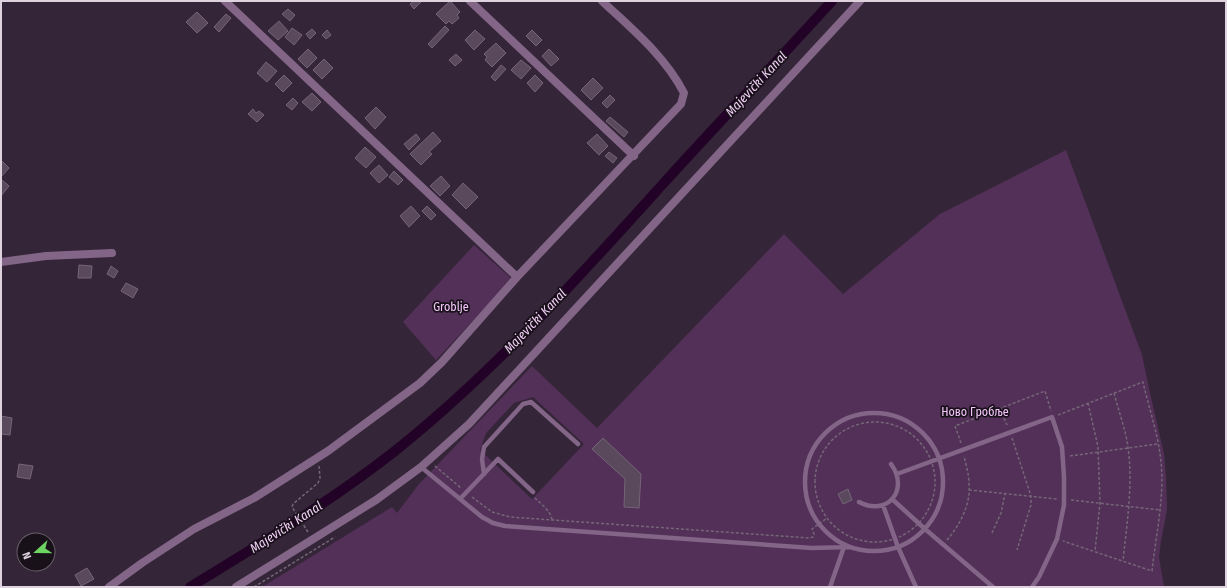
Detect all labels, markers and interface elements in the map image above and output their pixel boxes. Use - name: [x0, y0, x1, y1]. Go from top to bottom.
- water label: Majevički Kanal: [722, 48, 790, 119]
- water label: Majevički Kanal: [501, 285, 570, 356]
- park label: Groblje: [433, 300, 469, 314]
- park label: Ново Гробље: [941, 405, 1009, 419]
- water label: Majevički Kanal: [247, 498, 325, 556]
- north arrow: [16, 532, 56, 572]
- text: N: [20, 550, 34, 561]

